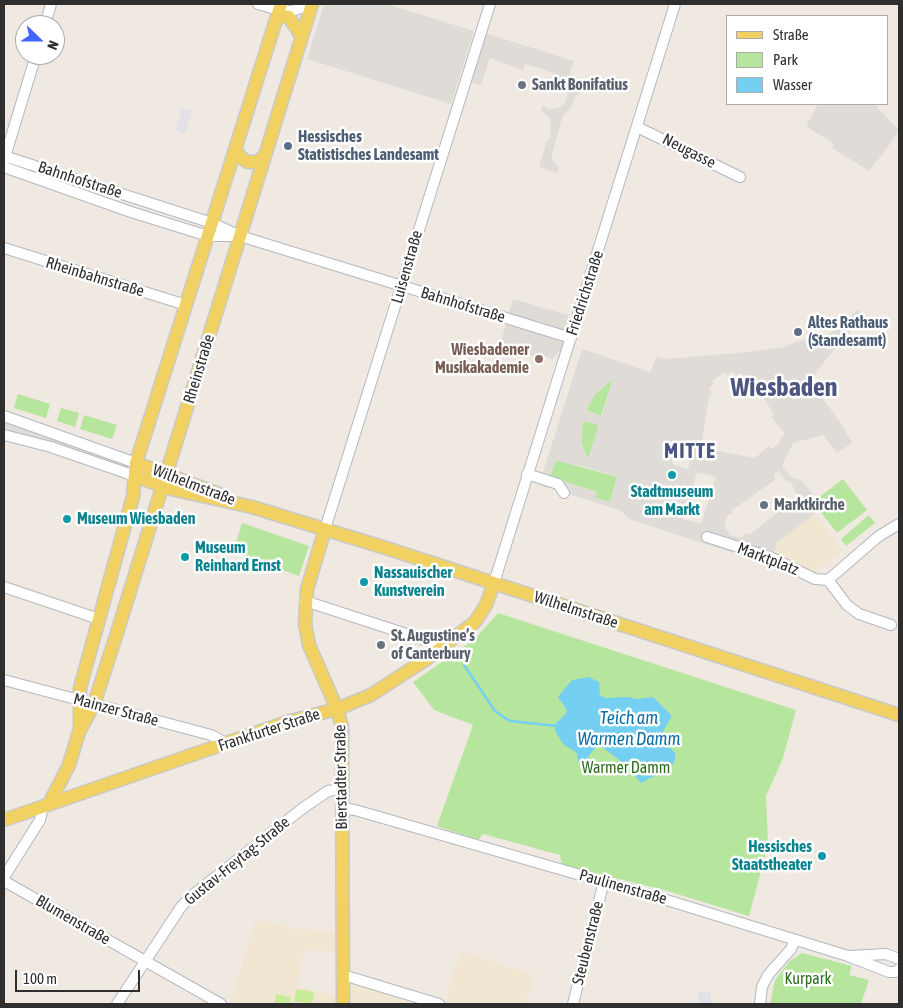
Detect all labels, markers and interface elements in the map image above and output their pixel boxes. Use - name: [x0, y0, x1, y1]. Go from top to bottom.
- north arrow: [15, 15, 65, 65]
- legend: [726, 15, 888, 105]
- text: Straße: [773, 26, 809, 43]
- text: N: [44, 38, 62, 52]
- text: Park: [773, 51, 798, 68]
- place label: Sankt Bonifatius: [532, 75, 628, 95]
- text: Wasser: [773, 76, 812, 93]
- marker: Sankt Bonifatius: [516, 79, 528, 91]
- place label: Hessisches Statistisches Landesamt: [298, 127, 439, 165]
- street label: Neugasse: [659, 130, 719, 172]
- marker: Hessisches Statistisches Landesamt: [282, 140, 294, 152]
- street label: Bahnhofstraße: [36, 157, 124, 203]
- street label: Luisenstraße: [387, 228, 427, 306]
- street label: Friedrichstraße: [562, 248, 608, 338]
- street label: Rheinbahnstraße: [43, 253, 147, 301]
- street label: Bahnhofstraße: [419, 283, 507, 327]
- place label: Altes Rathaus (Standesamt): [808, 313, 888, 351]
- marker: Altes Rathaus (Standesamt): [792, 326, 804, 338]
- street label: Rheinstraße: [179, 332, 219, 406]
- place label: Wiesbadener Musikakademie: [435, 340, 529, 378]
- marker: Wiesbadener Musikakademie: [533, 353, 545, 365]
- district label: Wiesbaden: [731, 372, 837, 404]
- district label: MITTE: [663, 438, 717, 464]
- street label: Wilhelmstraße: [150, 460, 238, 510]
- marker: Stadtmuseum am Markt: [666, 469, 678, 481]
- place label: Stadtmuseum am Markt: [631, 482, 713, 520]
- place label: Marktkirche: [774, 495, 845, 515]
- marker: Marktkirche: [758, 499, 770, 511]
- place label: Museum Wiesbaden: [77, 509, 196, 529]
- marker: Museum Wiesbaden: [61, 513, 73, 525]
- place label: Museum Reinhard Ernst: [195, 538, 281, 576]
- street label: Marktplatz: [735, 539, 801, 579]
- marker: Museum Reinhard Ernst: [179, 551, 191, 563]
- place label: Nassauischer Kunstverein: [374, 563, 452, 601]
- marker: Nassauischer Kunstverein: [358, 576, 370, 588]
- street label: Wilhelmstraße: [532, 587, 620, 633]
- place label: St. Augustine’s of Canterbury: [391, 626, 475, 664]
- marker: St. Augustine’s of Canterbury: [375, 639, 387, 651]
- street label: Mainzer Straße: [71, 689, 161, 731]
- street label: Frankfurter Straße: [216, 704, 322, 756]
- water label: Teich am Warmen Damm: [578, 707, 680, 750]
- street label: Bierstadter Straße: [330, 724, 352, 830]
- park label: Warmer Damm: [582, 758, 670, 778]
- street label: Gustav-Freytag-Straße: [180, 813, 294, 909]
- place label: Hessisches Staatstheater: [732, 837, 812, 875]
- marker: Hessisches Staatstheater: [816, 850, 828, 862]
- street label: Paulinenstraße: [577, 865, 669, 909]
- street label: Blumenstraße: [32, 891, 114, 949]
- street label: Steubenstraße: [568, 899, 608, 987]
- scale bar: [18, 960, 142, 992]
- park label: Kurpark: [785, 969, 831, 989]
- text: 100 m: [23, 970, 57, 987]

